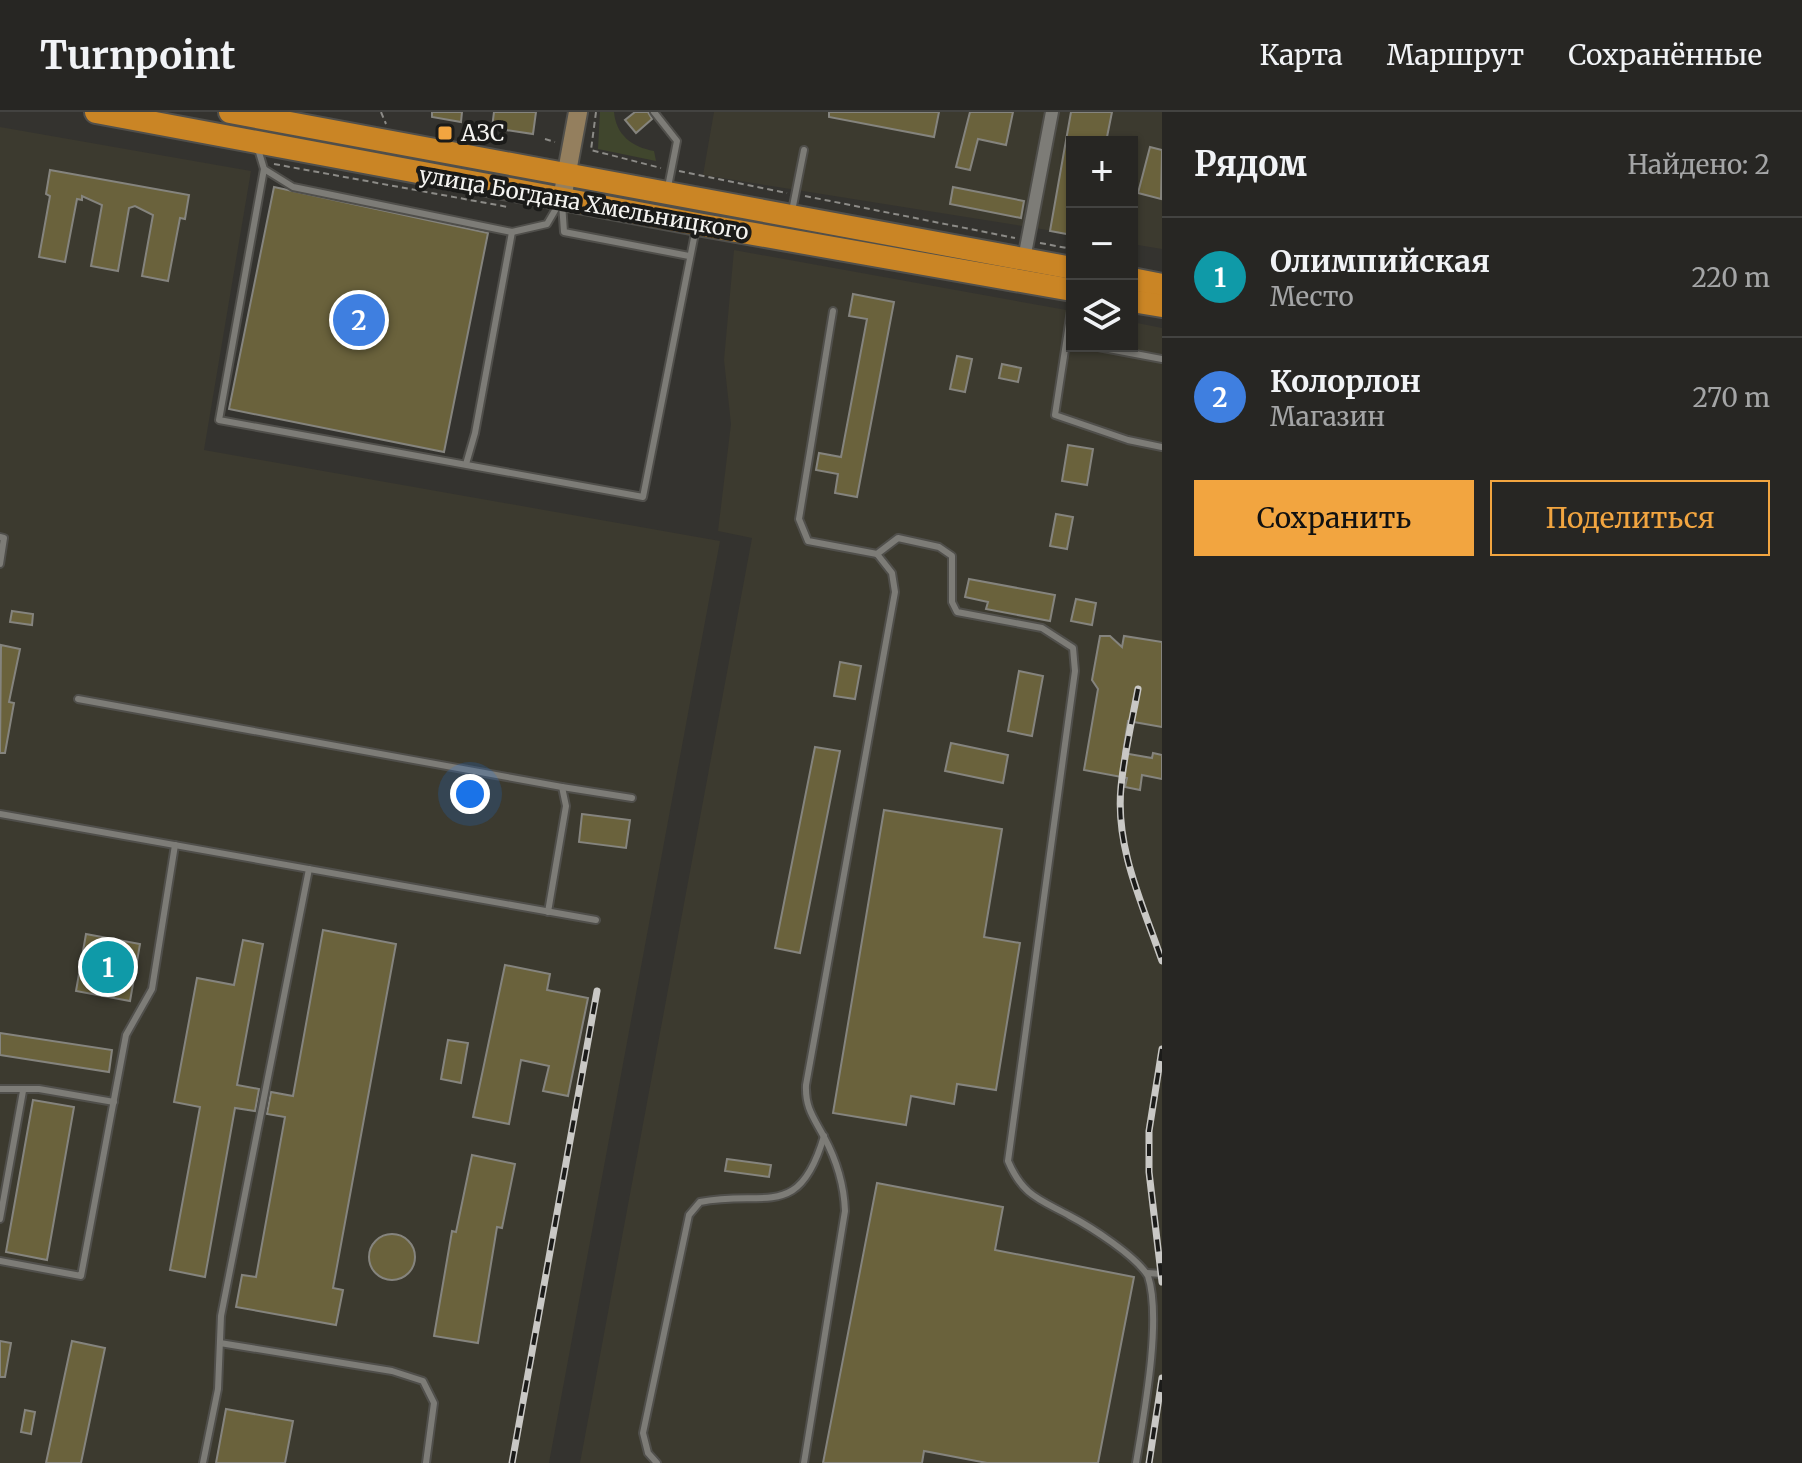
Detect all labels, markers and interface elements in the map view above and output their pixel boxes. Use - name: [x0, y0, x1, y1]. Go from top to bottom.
- text: Turnpoint: [40, 32, 235, 79]
- text: Карта: [1259, 37, 1343, 73]
- text: Маршрут: [1387, 37, 1524, 73]
- text: Сохранённые: [1568, 37, 1762, 73]
- place label: АЗС: [460, 119, 504, 147]
- marker: АЗС: [436, 124, 454, 142]
- map controls: [1066, 136, 1138, 352]
- button: +: [1066, 136, 1138, 208]
- text: Рядом: [1194, 143, 1307, 185]
- text: Найдено: 2: [1627, 148, 1770, 181]
- street label: улица Богдана Хмельницкого: [417, 160, 751, 246]
- button: −: [1066, 208, 1138, 280]
- text: Олимпийская: [1270, 242, 1490, 280]
- text: 1: [1214, 261, 1226, 294]
- text: 220 m: [1691, 261, 1770, 294]
- button: layers: [1066, 280, 1138, 352]
- text: Место: [1270, 280, 1354, 313]
- pin: 2: [333, 290, 385, 350]
- text: Колорлон: [1270, 362, 1421, 400]
- text: 2: [1212, 381, 1228, 414]
- text: 270 m: [1693, 381, 1770, 414]
- text: Магазин: [1270, 400, 1385, 433]
- button: Сохранить: [1194, 480, 1474, 556]
- button: Поделиться: [1490, 480, 1770, 556]
- your location: [450, 774, 490, 814]
- pin: 1: [82, 937, 134, 997]

